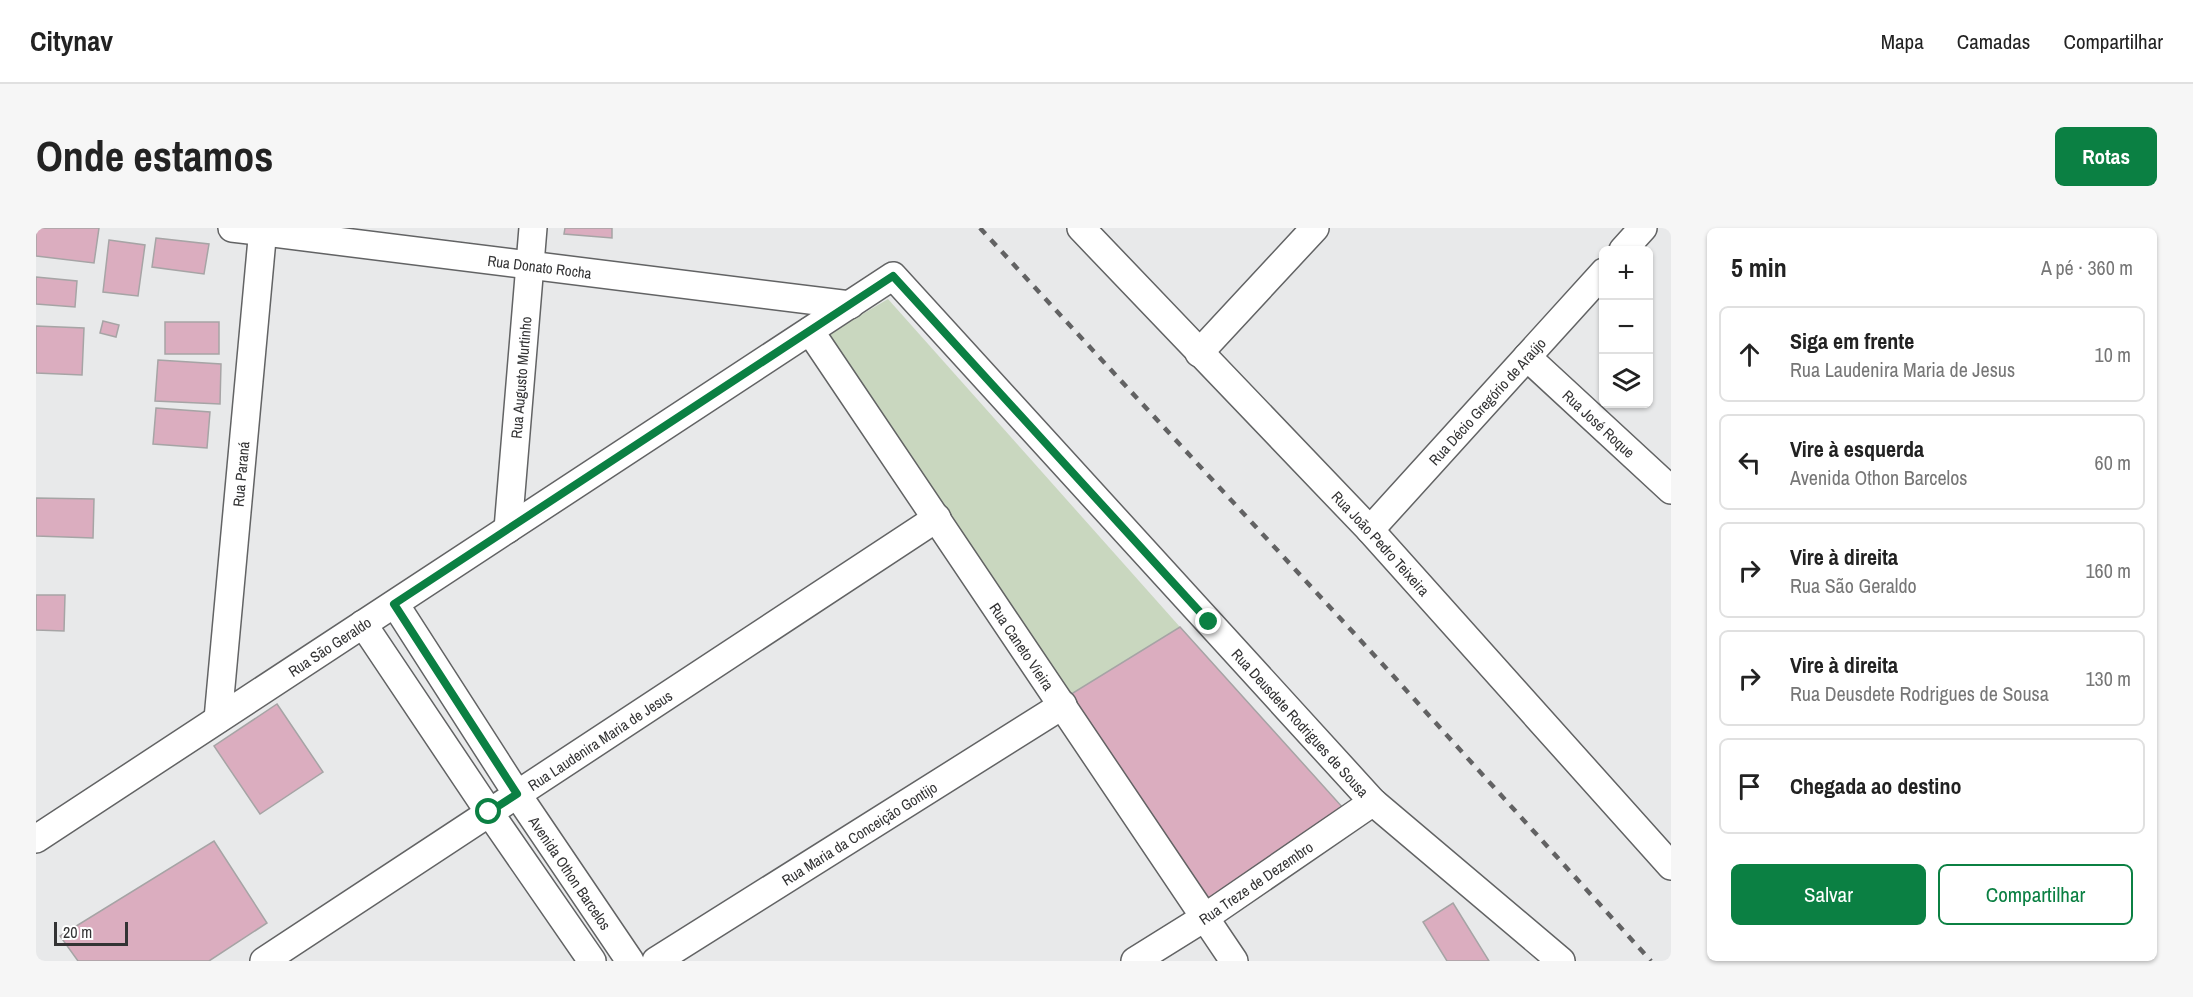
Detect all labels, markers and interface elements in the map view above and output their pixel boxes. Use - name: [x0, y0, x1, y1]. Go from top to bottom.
- text: Citynav: [30, 22, 113, 60]
- text: Mapa: [1881, 27, 1924, 56]
- text: Camadas: [1957, 27, 2030, 56]
- text: Compartilhar: [2063, 27, 2163, 56]
- button: Rotas: [2055, 127, 2157, 186]
- text: Onde estamos: [36, 128, 273, 184]
- map controls: [1599, 246, 1653, 408]
- button: +: [1599, 246, 1653, 300]
- street label: Rua Donato Rocha: [486, 249, 593, 283]
- text: 5 min: [1731, 250, 1787, 285]
- text: A pé · 360 m: [2041, 254, 2133, 281]
- button: −: [1599, 300, 1653, 354]
- street label: Rua Augusto Murtinho: [505, 315, 536, 439]
- text: Siga em frente: [1790, 326, 1914, 356]
- street label: Rua Décio Gregório de Araújo: [1423, 333, 1550, 470]
- icon: ahead: [1733, 338, 1766, 371]
- text: 10 m: [2095, 341, 2131, 368]
- button: layers: [1599, 354, 1653, 408]
- text: Rua Laudenira Maria de Jesus: [1790, 356, 2015, 383]
- street label: Rua José Roque: [1558, 385, 1640, 462]
- text: Vire à esquerda: [1790, 434, 1924, 464]
- street label: Rua Paraná: [227, 440, 254, 508]
- icon: left: [1733, 446, 1766, 479]
- text: 60 m: [2095, 449, 2131, 476]
- text: Avenida Othon Barcelos: [1790, 464, 1968, 491]
- street label: Rua João Pedro Teixeira: [1327, 486, 1435, 600]
- text: Vire à direita: [1790, 542, 1898, 572]
- icon: right: [1733, 554, 1766, 587]
- text: 160 m: [2085, 557, 2131, 584]
- text: Rua São Geraldo: [1790, 572, 1917, 599]
- street label: Rua Caneto Vieira: [985, 598, 1059, 694]
- route end: [1195, 608, 1221, 634]
- street label: Rua São Geraldo: [284, 611, 375, 681]
- street label: Rua Deusdete Rodrigues de Sousa: [1227, 644, 1374, 802]
- text: Vire à direita: [1790, 650, 1898, 680]
- icon: right: [1733, 662, 1766, 695]
- text: 130 m: [2085, 665, 2131, 692]
- text: Rua Deusdete Rodrigues de Sousa: [1790, 680, 2049, 707]
- street label: Rua Laudenira Maria de Jesus: [523, 685, 676, 795]
- icon: arrive: [1733, 770, 1766, 803]
- text: Chegada ao destino: [1790, 771, 1961, 801]
- street label: Rua Maria da Conceição Gontijo: [777, 776, 941, 890]
- route start: [475, 798, 501, 824]
- street label: Avenida Othon Barcelos: [524, 811, 616, 934]
- street label: Rua Treze de Dezembro: [1194, 836, 1317, 929]
- button: Salvar: [1731, 864, 1926, 925]
- button: Compartilhar: [1938, 864, 2133, 925]
- scale bar: [54, 919, 128, 946]
- text: 20 m: [63, 921, 92, 943]

